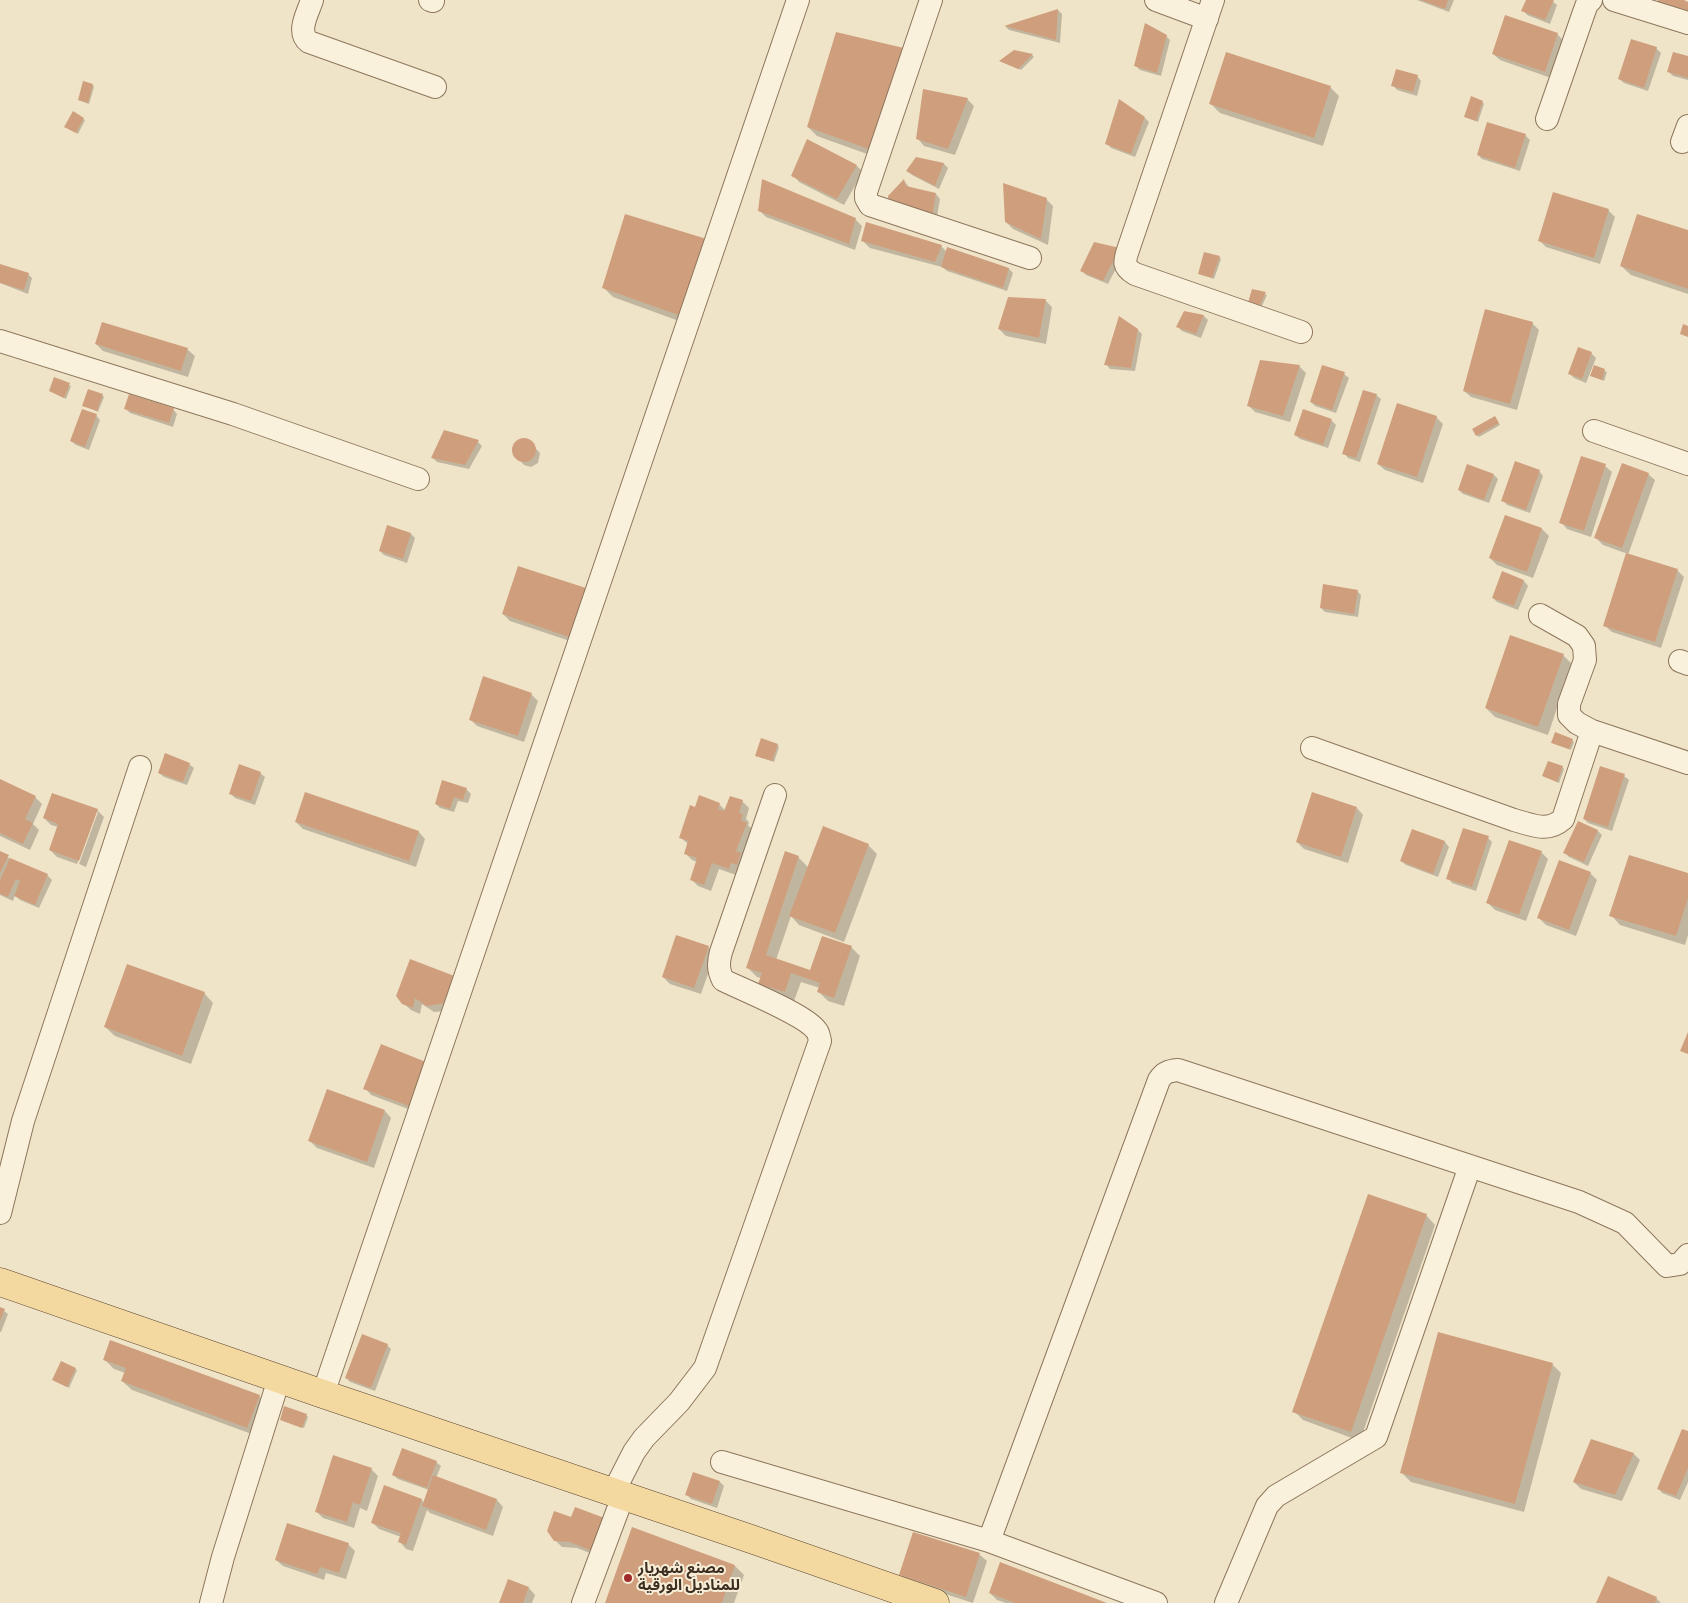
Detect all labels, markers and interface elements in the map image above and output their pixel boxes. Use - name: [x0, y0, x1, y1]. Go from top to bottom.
- place label: مصنع شهريار للمناديل الورقية: [638, 1560, 740, 1595]
- marker: مصنع شهريار للمناديل الورقية: [622, 1572, 634, 1584]

